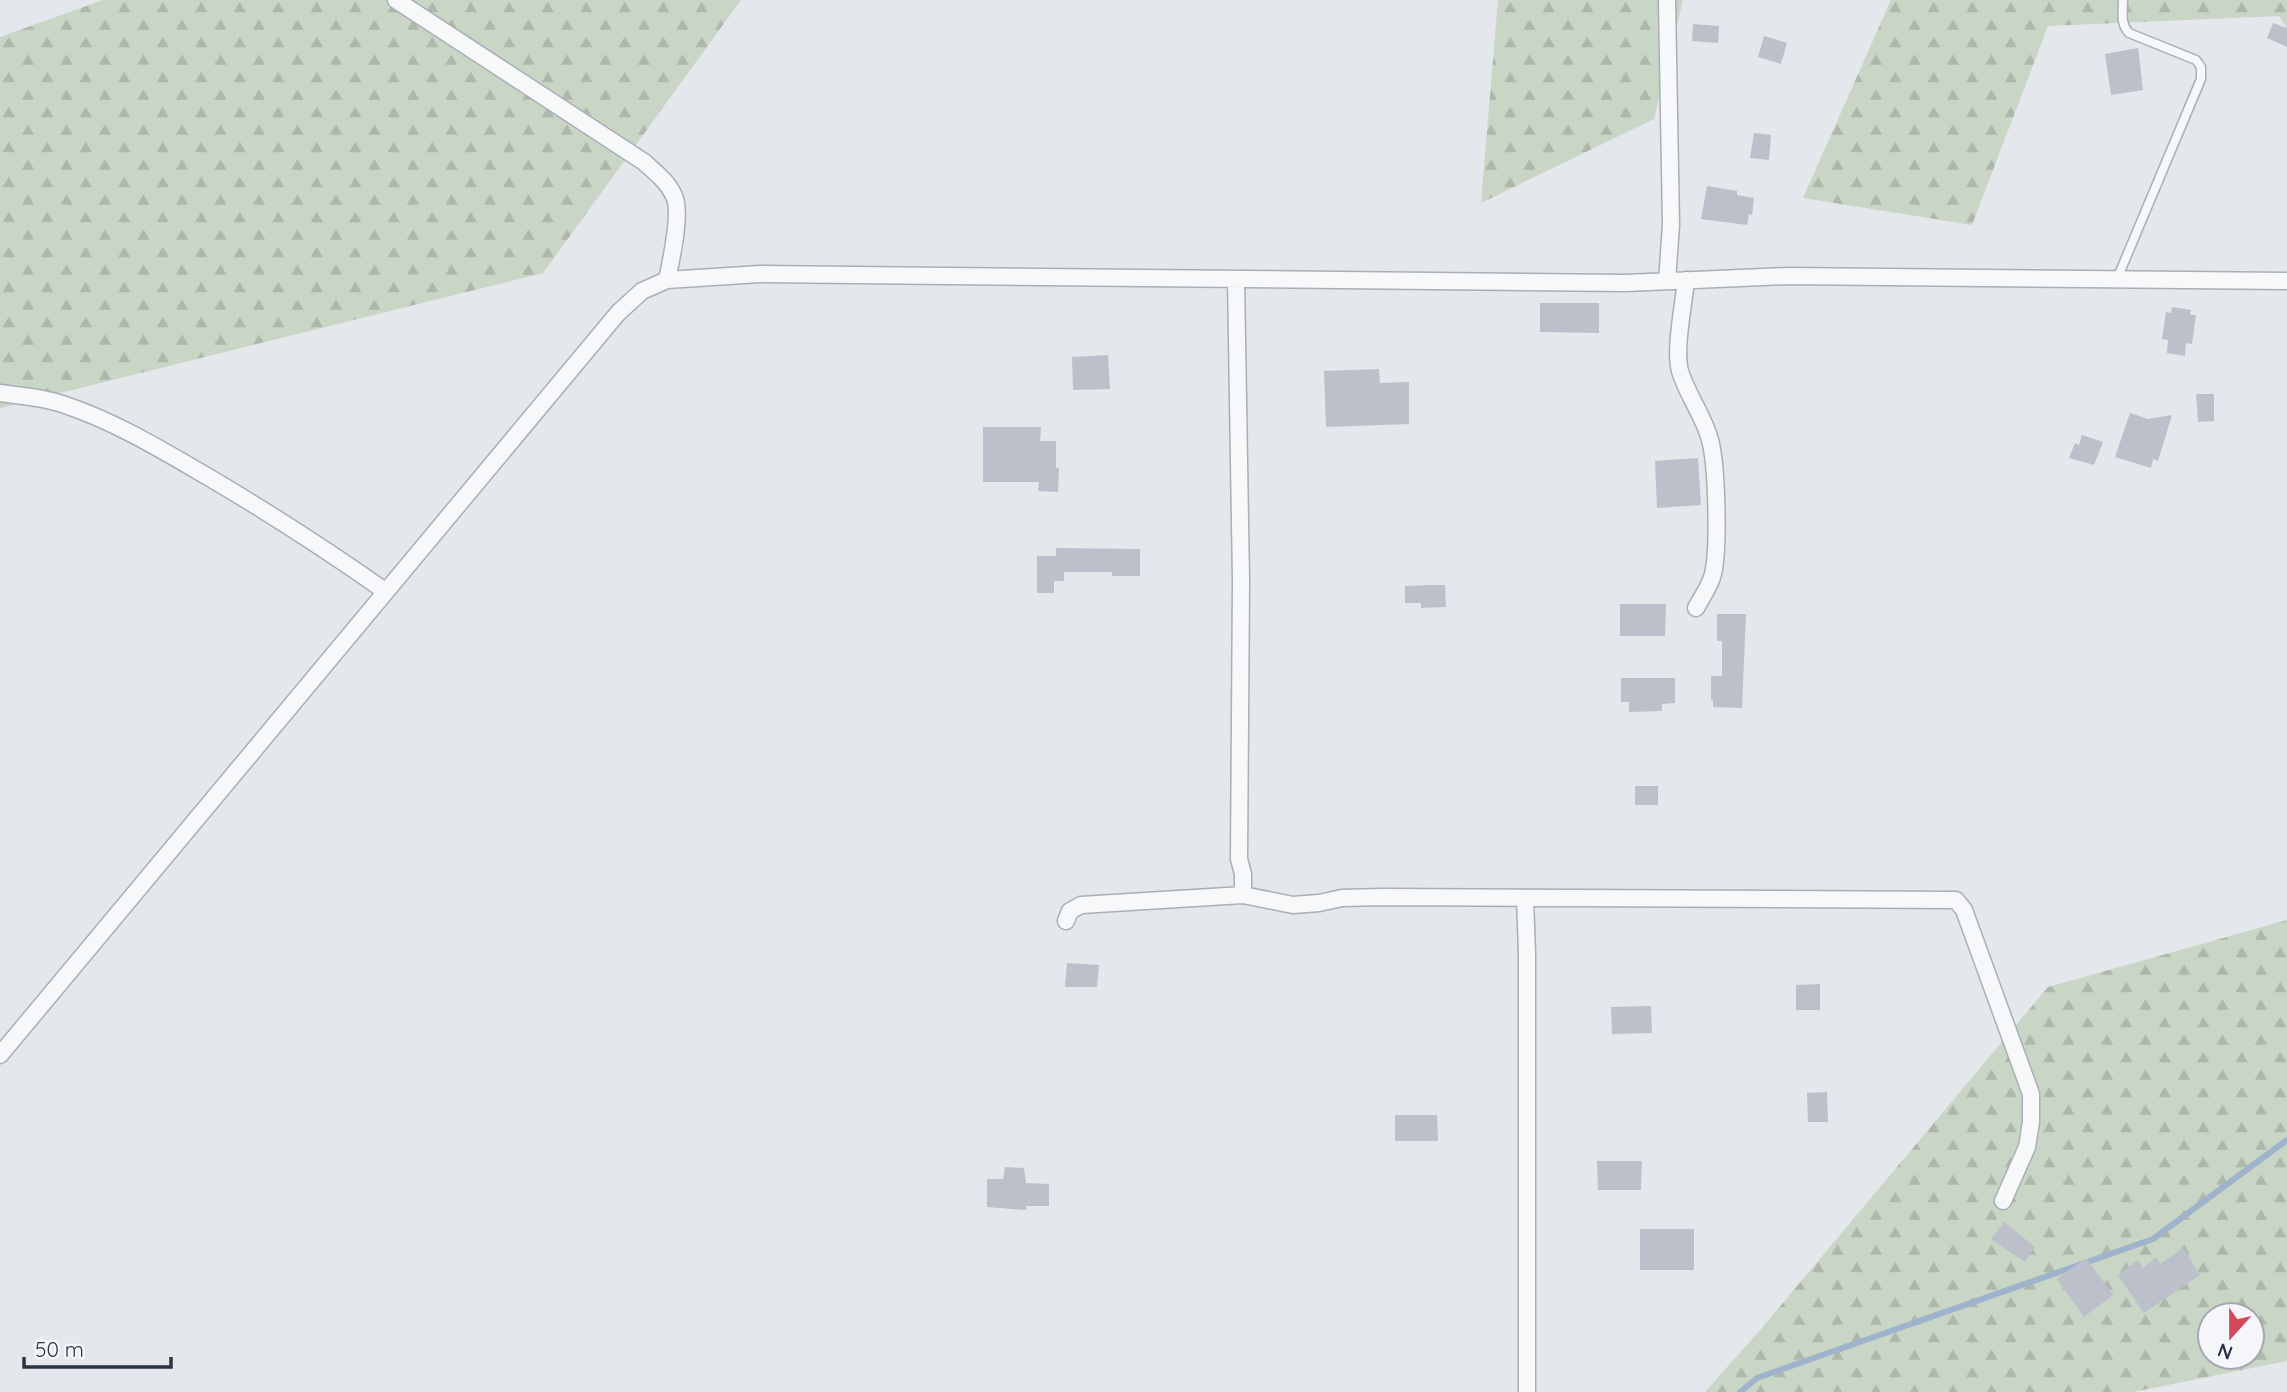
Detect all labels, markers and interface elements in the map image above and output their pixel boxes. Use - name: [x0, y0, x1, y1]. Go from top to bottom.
- north arrow: [2196, 1301, 2266, 1371]
- scale bar: [24, 1326, 172, 1370]
- text: 50 m: [35, 1336, 84, 1362]
- text: N: [2214, 1338, 2236, 1366]

